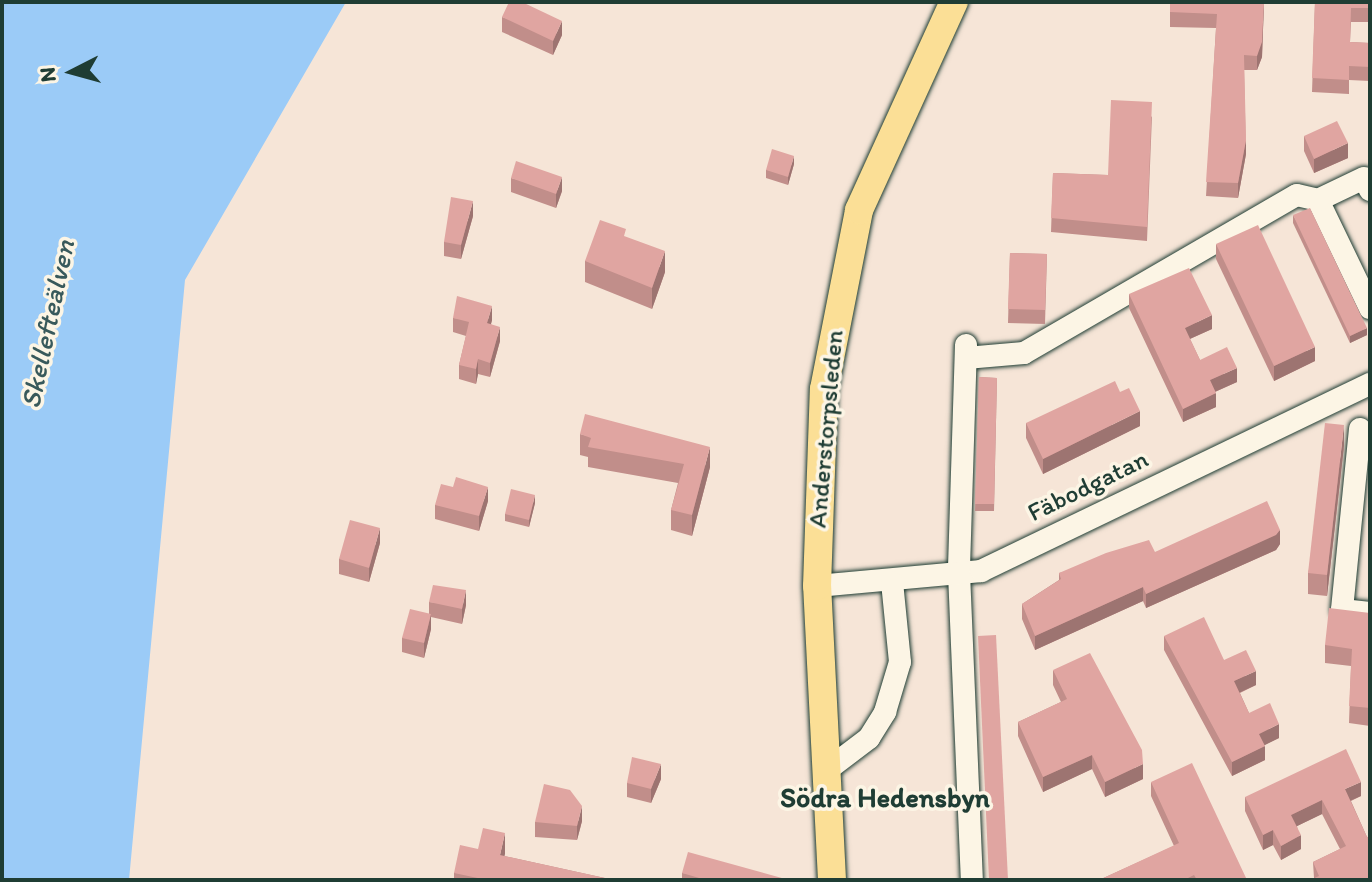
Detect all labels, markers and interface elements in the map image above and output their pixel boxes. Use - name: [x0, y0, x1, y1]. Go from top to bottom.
- north arrow: [32, 32, 112, 112]
- text: N: [33, 66, 62, 83]
- water label: Skellefteälven: [13, 237, 81, 411]
- street label: Anderstorpsleden: [802, 329, 850, 529]
- street label: Fäbodgatan: [1023, 443, 1153, 529]
- district label: Södra Hedensbyn: [780, 780, 990, 814]

